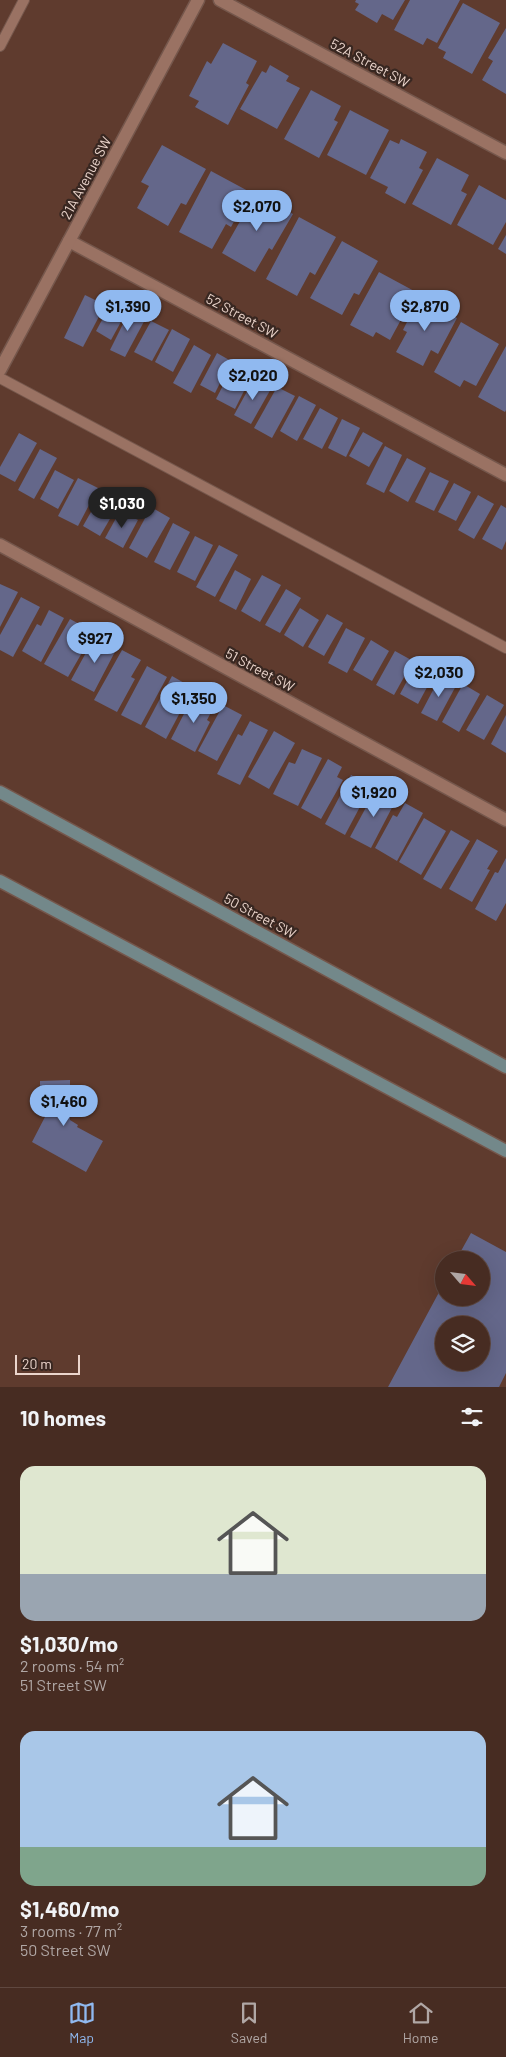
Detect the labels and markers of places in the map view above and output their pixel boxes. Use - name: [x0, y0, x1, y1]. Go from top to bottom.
- pin: $2,070: [216, 190, 298, 232]
- pin: $1,390: [87, 290, 169, 332]
- pin: $2,870: [384, 290, 466, 332]
- pin: $2,020: [212, 358, 294, 401]
- pin: $1,030: [81, 486, 163, 529]
- pin: $927: [65, 622, 125, 664]
- pin: $2,030: [398, 656, 480, 698]
- pin: $1,350: [153, 682, 235, 724]
- pin: $1,920: [333, 776, 415, 818]
- pin: $1,460: [23, 1084, 105, 1127]

